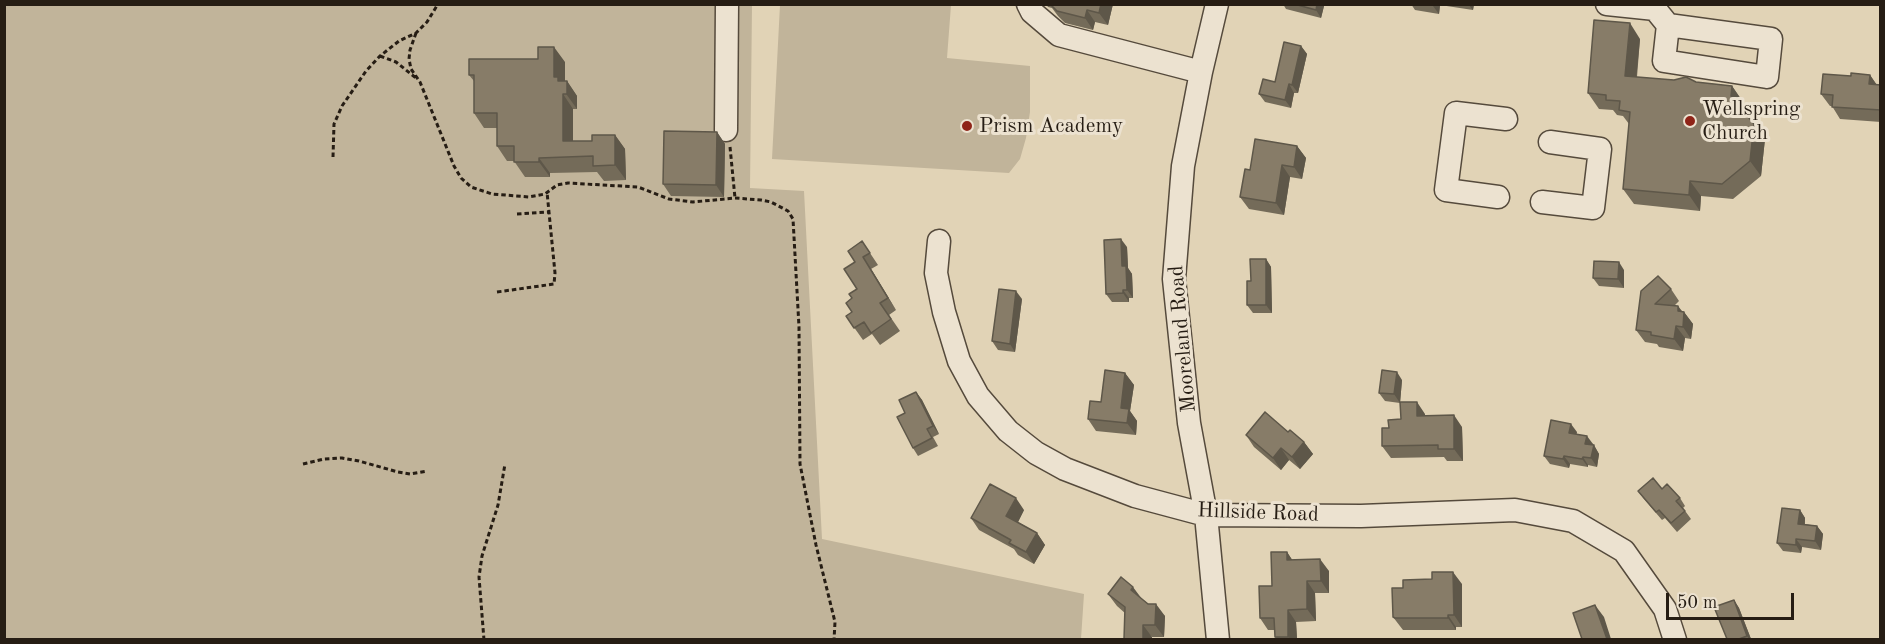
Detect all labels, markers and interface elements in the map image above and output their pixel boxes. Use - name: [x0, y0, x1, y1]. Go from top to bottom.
- place label: Wellspring Church: [1702, 96, 1800, 146]
- place label: Prism Academy: [979, 113, 1123, 139]
- marker: Wellspring Church: [1683, 114, 1697, 128]
- marker: Prism Academy: [960, 119, 974, 133]
- street label: Mooreland Road: [1164, 264, 1202, 414]
- street label: Hillside Road: [1197, 498, 1319, 528]
- scale bar: [1669, 581, 1796, 619]
- text: 50 m: [1677, 594, 1717, 612]

